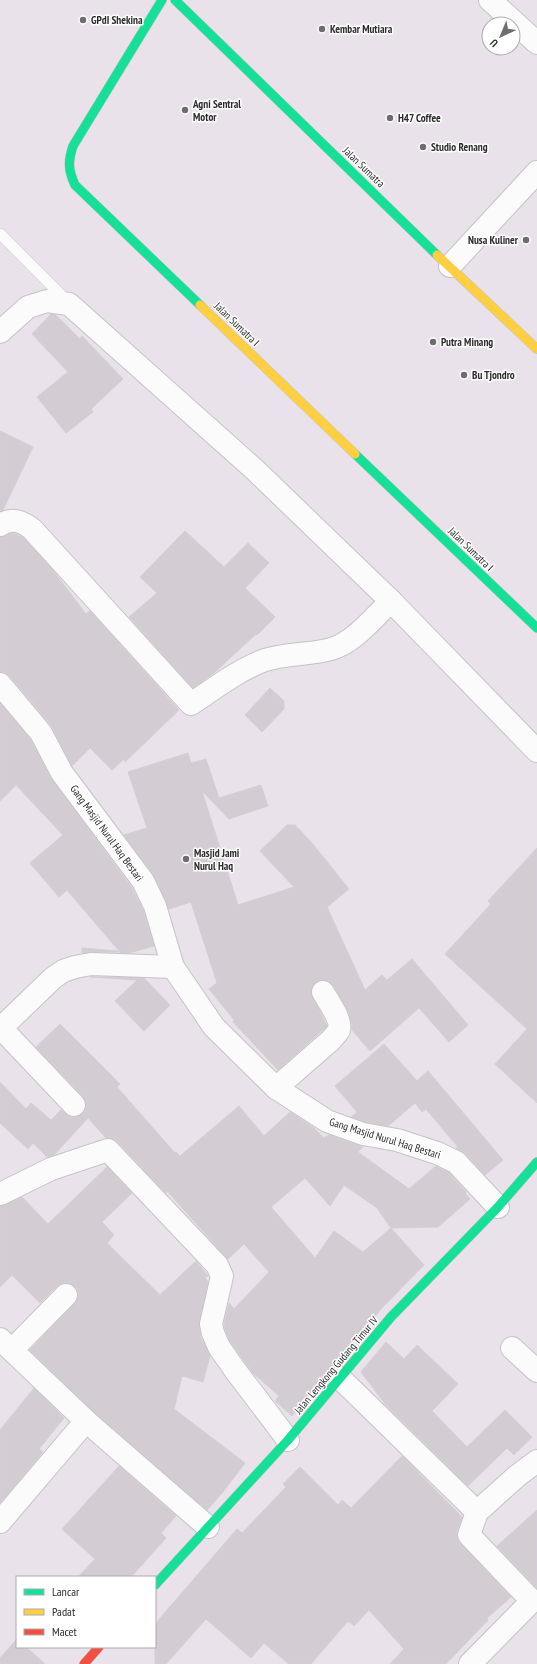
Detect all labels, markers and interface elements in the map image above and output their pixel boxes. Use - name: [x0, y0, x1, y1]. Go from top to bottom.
- place label: GPdI Shekina: [91, 13, 143, 27]
- marker: GPdI Shekina: [78, 15, 88, 25]
- north arrow: [481, 16, 521, 56]
- place label: Kembar Mutiara: [330, 22, 393, 36]
- marker: Kembar Mutiara: [317, 24, 327, 34]
- text: U: [487, 36, 501, 50]
- place label: Agni Sentral Motor: [192, 97, 241, 124]
- marker: Agni Sentral Motor: [180, 105, 190, 115]
- place label: H47 Coffee: [398, 111, 441, 125]
- marker: H47 Coffee: [385, 113, 395, 123]
- place label: Studio Renang: [431, 140, 488, 154]
- marker: Studio Renang: [418, 142, 428, 152]
- street label: Jalan Sumatra: [339, 143, 388, 190]
- place label: Nusa Kuliner: [468, 233, 519, 247]
- marker: Nusa Kuliner: [521, 235, 531, 245]
- street label: Jalan Sumatra I: [211, 298, 263, 349]
- place label: Putra Minang: [441, 335, 493, 349]
- marker: Putra Minang: [428, 337, 438, 347]
- place label: Bu Tjondro: [472, 368, 515, 382]
- marker: Bu Tjondro: [459, 370, 469, 380]
- street label: Jalan Sumatra I: [445, 523, 497, 574]
- street label: Gang Masjid Nurul Haq Bestari: [67, 782, 147, 884]
- place label: Masjid Jami Nurul Haq: [194, 846, 240, 873]
- marker: Masjid Jami Nurul Haq: [181, 854, 191, 864]
- street label: Gang Masjid Nurul Haq Bestari: [328, 1114, 442, 1162]
- street label: Jalan Lengkong Gudang Timur IV: [290, 1313, 382, 1418]
- legend: [16, 1576, 156, 1648]
- text: Lancar: [52, 1584, 80, 1599]
- text: Padat: [52, 1604, 76, 1619]
- text: Macet: [52, 1624, 77, 1639]

